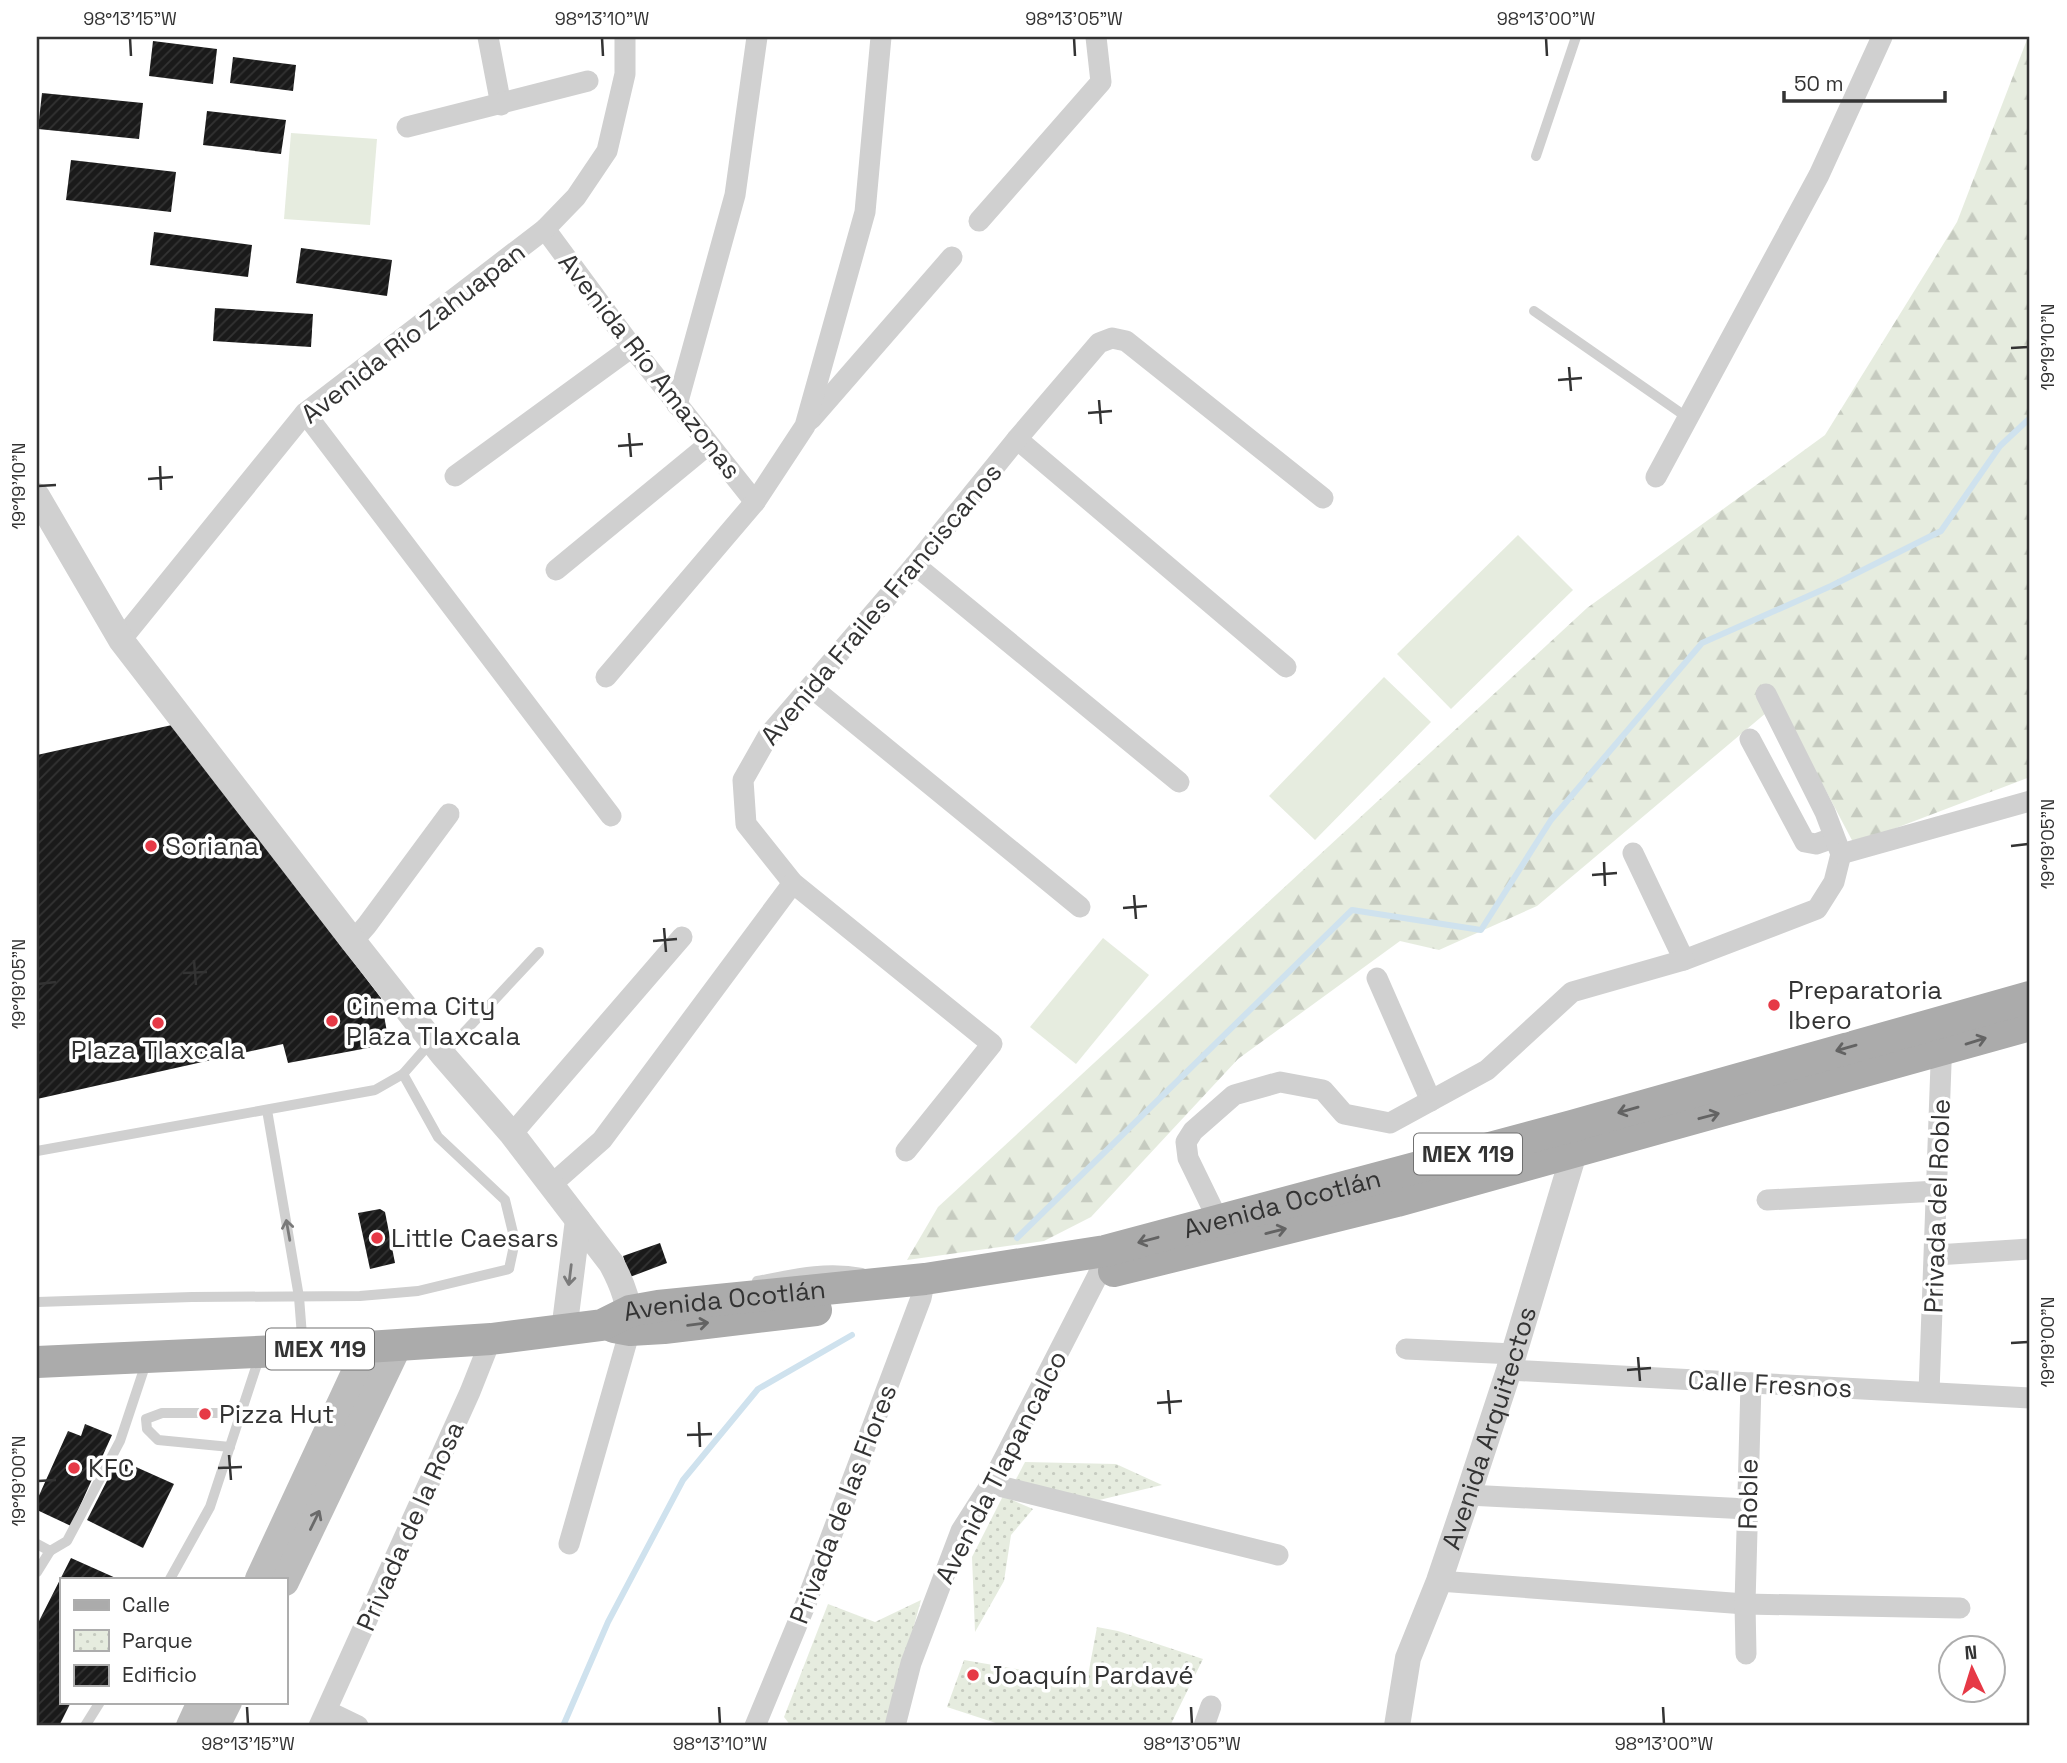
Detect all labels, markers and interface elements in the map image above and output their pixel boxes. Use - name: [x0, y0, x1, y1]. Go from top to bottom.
- text: 98°13'15"W: [83, 7, 177, 30]
- text: 98°13'10"W: [555, 7, 649, 30]
- text: 98°13'05"W: [1025, 7, 1123, 30]
- text: 98°13'00"W: [1497, 7, 1595, 30]
- scale bar: [1784, 60, 1944, 104]
- text: 50 m: [1794, 70, 1844, 97]
- street label: Avenida Río Zahuapan: [294, 235, 532, 431]
- street label: Avenida Río Amazonas: [551, 246, 749, 486]
- text: 19°19'10"N: [2036, 303, 2059, 391]
- text: 19°19'10"N: [7, 442, 30, 530]
- street label: Avenida Frailes Franciscanos: [753, 456, 1009, 752]
- text: 19°19'05"N: [2036, 799, 2059, 889]
- place label: Soriana: [165, 829, 259, 863]
- marker: Soriana: [143, 838, 159, 854]
- text: 19°19'05"N: [7, 939, 30, 1029]
- place label: Preparatoria Ibero: [1788, 973, 1942, 1037]
- place label: Cinema City Plaza Tlaxcala: [346, 989, 520, 1053]
- marker: Preparatoria Ibero: [1766, 997, 1782, 1013]
- marker: Cinema City Plaza Tlaxcala: [324, 1013, 340, 1029]
- marker: Plaza Tlaxcala: [150, 1015, 166, 1031]
- place label: Plaza Tlaxcala: [71, 1033, 245, 1067]
- one-way arrow: [1964, 1034, 1986, 1047]
- one-way arrow: [1836, 1042, 1858, 1055]
- street label: Privada del Roble: [1916, 1098, 1958, 1314]
- one-way arrow: [1617, 1105, 1639, 1118]
- one-way arrow: [1698, 1108, 1720, 1121]
- road number: MEX 119: [1414, 1134, 1522, 1174]
- street label: Avenida Ocotlán: [1179, 1161, 1385, 1246]
- one-way arrow: [280, 1219, 294, 1242]
- place label: Little Caesars: [391, 1221, 559, 1255]
- one-way arrow: [1264, 1224, 1287, 1237]
- marker: Little Caesars: [369, 1230, 385, 1246]
- one-way arrow: [1137, 1234, 1160, 1247]
- one-way arrow: [563, 1263, 576, 1286]
- street label: Avenida Ocotlán: [621, 1272, 827, 1329]
- text: 19°19'00"N: [2036, 1296, 2059, 1388]
- street label: Avenida Arquitectos: [1434, 1302, 1544, 1554]
- one-way arrow: [686, 1318, 709, 1331]
- road number: MEX 119: [266, 1329, 374, 1370]
- street label: Avenida Tlapancalco: [927, 1345, 1075, 1589]
- street label: Calle Fresnos: [1687, 1363, 1853, 1405]
- street label: Privada de las Flores: [782, 1379, 904, 1629]
- place label: Pizza Hut: [219, 1397, 335, 1431]
- marker: Pizza Hut: [197, 1406, 213, 1422]
- street label: Privada de la Rosa: [348, 1416, 472, 1636]
- text: 19°19'00"N: [7, 1435, 30, 1527]
- place label: KFC: [88, 1451, 134, 1485]
- street label: Roble: [1730, 1458, 1766, 1530]
- marker: KFC: [66, 1460, 82, 1476]
- one-way arrow: [308, 1510, 322, 1531]
- legend: [60, 1578, 287, 1704]
- text: Calle: [122, 1591, 170, 1618]
- text: Parque: [122, 1627, 193, 1654]
- north arrow: [1938, 1634, 2008, 1704]
- text: N: [1964, 1640, 1978, 1665]
- place label: Joaquín Pardavé: [987, 1658, 1194, 1692]
- text: Edificio: [122, 1661, 197, 1688]
- marker: Joaquín Pardavé: [965, 1667, 981, 1683]
- text: 98°13'15"W: [201, 1732, 295, 1755]
- text: 98°13'10"W: [673, 1732, 767, 1755]
- text: 98°13'05"W: [1143, 1732, 1241, 1755]
- text: 98°13'00"W: [1615, 1732, 1713, 1755]

